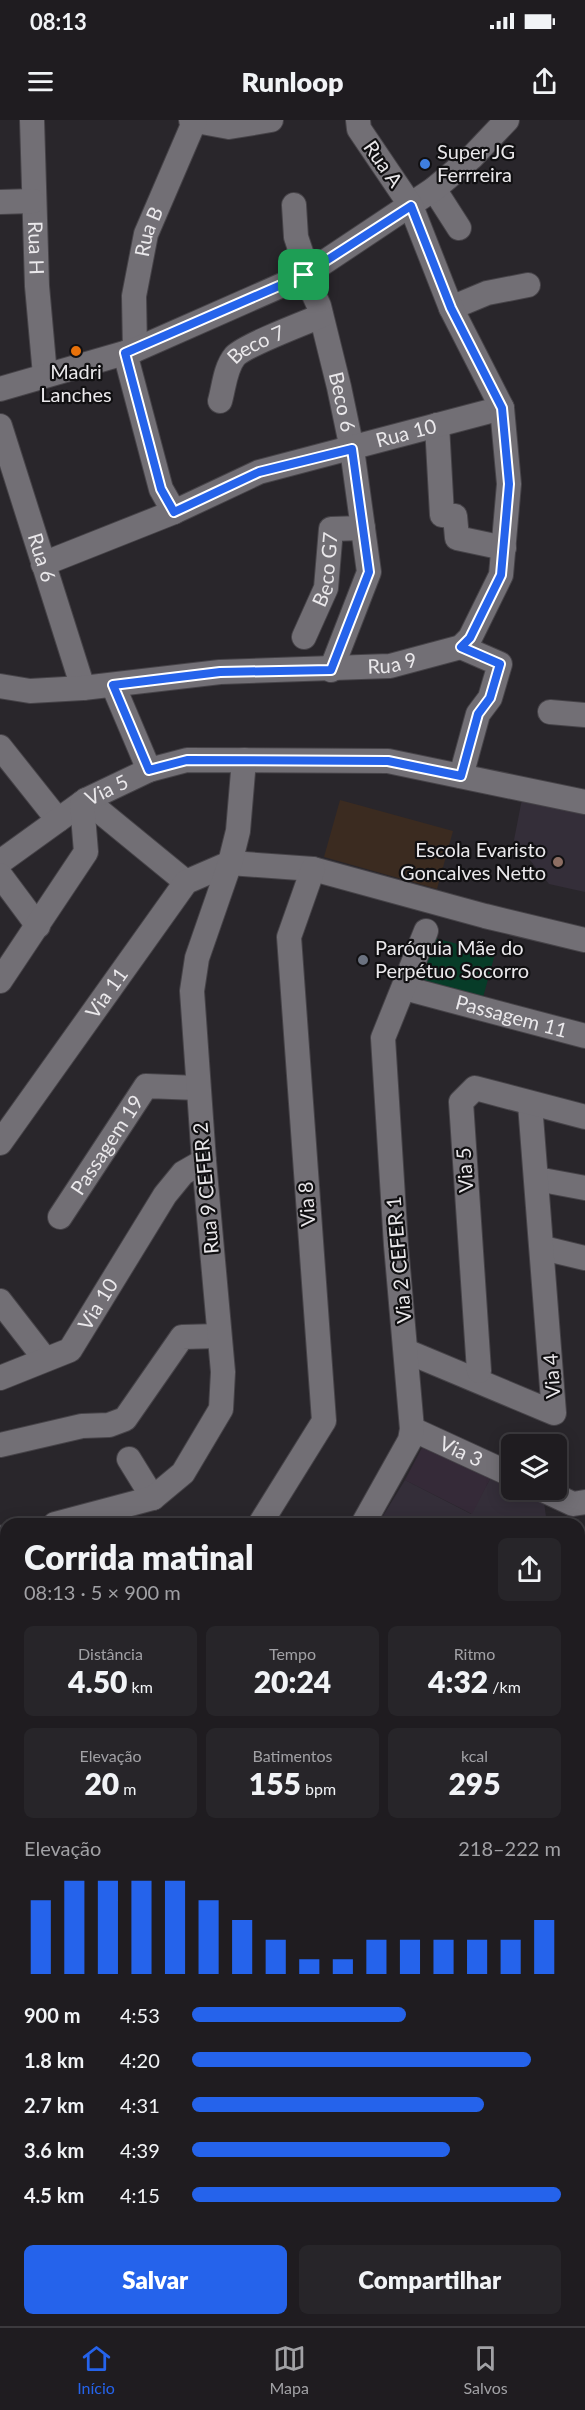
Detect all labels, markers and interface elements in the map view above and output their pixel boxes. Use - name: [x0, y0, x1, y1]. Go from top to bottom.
- text: 08:13: [30, 8, 87, 35]
- icon: menu: [24, 65, 57, 98]
- text: Runloop: [242, 65, 343, 98]
- icon: share: [528, 65, 561, 98]
- street label: Rua A: [359, 136, 409, 192]
- place label: Super JG Ferrreira: [437, 139, 515, 186]
- marker: Super JG Ferrreira: [418, 157, 432, 171]
- street label: Rua B: [129, 203, 167, 258]
- street label: Rua H: [24, 221, 50, 275]
- pin: [278, 249, 329, 300]
- icon: arrive: [287, 258, 320, 291]
- street label: Beco 7: [221, 319, 288, 368]
- marker: Madri Lanches: [69, 344, 83, 358]
- place label: Madri Lanches: [40, 359, 112, 406]
- street label: Beco 6: [325, 369, 361, 434]
- street label: Rua 10: [373, 413, 439, 452]
- street label: Rua 6: [24, 530, 62, 585]
- street label: Beco G7: [306, 531, 342, 610]
- street label: Rua 9: [367, 646, 419, 678]
- street label: Via 5: [81, 769, 132, 810]
- place label: Escola Evaristo Goncalves Netto: [400, 837, 546, 884]
- marker: Escola Evaristo Goncalves Netto: [551, 855, 565, 869]
- place label: Paróquia Mãe do Perpétuo Socorro: [375, 935, 529, 982]
- marker: Paróquia Mãe do Perpétuo Socorro: [356, 953, 370, 967]
- street label: Via 11: [80, 963, 132, 1023]
- street label: Passagem 11: [453, 989, 570, 1042]
- street label: Passagem 19: [65, 1090, 148, 1199]
- street label: Rua 9 CEFER 2: [187, 1121, 223, 1255]
- street label: Via 5: [450, 1147, 478, 1193]
- street label: Via 8: [292, 1181, 320, 1227]
- street label: Via 2 CEFER 1: [381, 1196, 415, 1324]
- street label: Via 10: [72, 1273, 122, 1334]
- street label: Via 4: [537, 1352, 565, 1399]
- street label: Via 3: [436, 1430, 487, 1471]
- map controls: [501, 1434, 567, 1500]
- button: layers: [501, 1434, 567, 1500]
- text: Corrida matinal: [24, 1537, 254, 1577]
- button: share: [498, 1538, 561, 1601]
- text: 08:13 · 5 × 900 m: [24, 1580, 181, 1604]
- text: Distância: [78, 1644, 143, 1663]
- text: Tempo: [269, 1644, 316, 1663]
- text: Ritmo: [454, 1644, 495, 1663]
- text: 4.50: [68, 1663, 127, 1699]
- text: 20:24: [254, 1663, 331, 1699]
- text: 4:32: [428, 1663, 488, 1699]
- text: km: [127, 1677, 153, 1696]
- text: /km: [488, 1677, 521, 1696]
- text: Elevação: [80, 1746, 141, 1765]
- text: Batimentos: [252, 1746, 333, 1765]
- text: kcal: [461, 1746, 488, 1765]
- text: 20: [84, 1765, 119, 1801]
- text: 155: [249, 1765, 301, 1801]
- text: 295: [448, 1765, 501, 1801]
- text: m: [119, 1779, 137, 1798]
- text: bpm: [301, 1779, 336, 1798]
- text: Elevação: [24, 1836, 101, 1860]
- text: 218–222 m: [458, 1836, 561, 1860]
- text: 900 m: [24, 2003, 80, 2027]
- text: 4:53: [120, 2003, 160, 2027]
- text: 1.8 km: [24, 2048, 84, 2072]
- text: 4:20: [120, 2048, 160, 2072]
- text: 2.7 km: [24, 2093, 84, 2117]
- text: 4:31: [120, 2093, 160, 2117]
- text: 3.6 km: [24, 2138, 84, 2162]
- text: 4:39: [120, 2138, 160, 2162]
- text: 4.5 km: [24, 2183, 84, 2207]
- text: 4:15: [120, 2183, 160, 2207]
- button: Salvar: [24, 2245, 287, 2314]
- button: Compartilhar: [299, 2245, 561, 2314]
- tab: Início: [77, 2342, 115, 2397]
- tab: Mapa: [269, 2342, 309, 2397]
- tab: Salvos: [463, 2342, 508, 2397]

